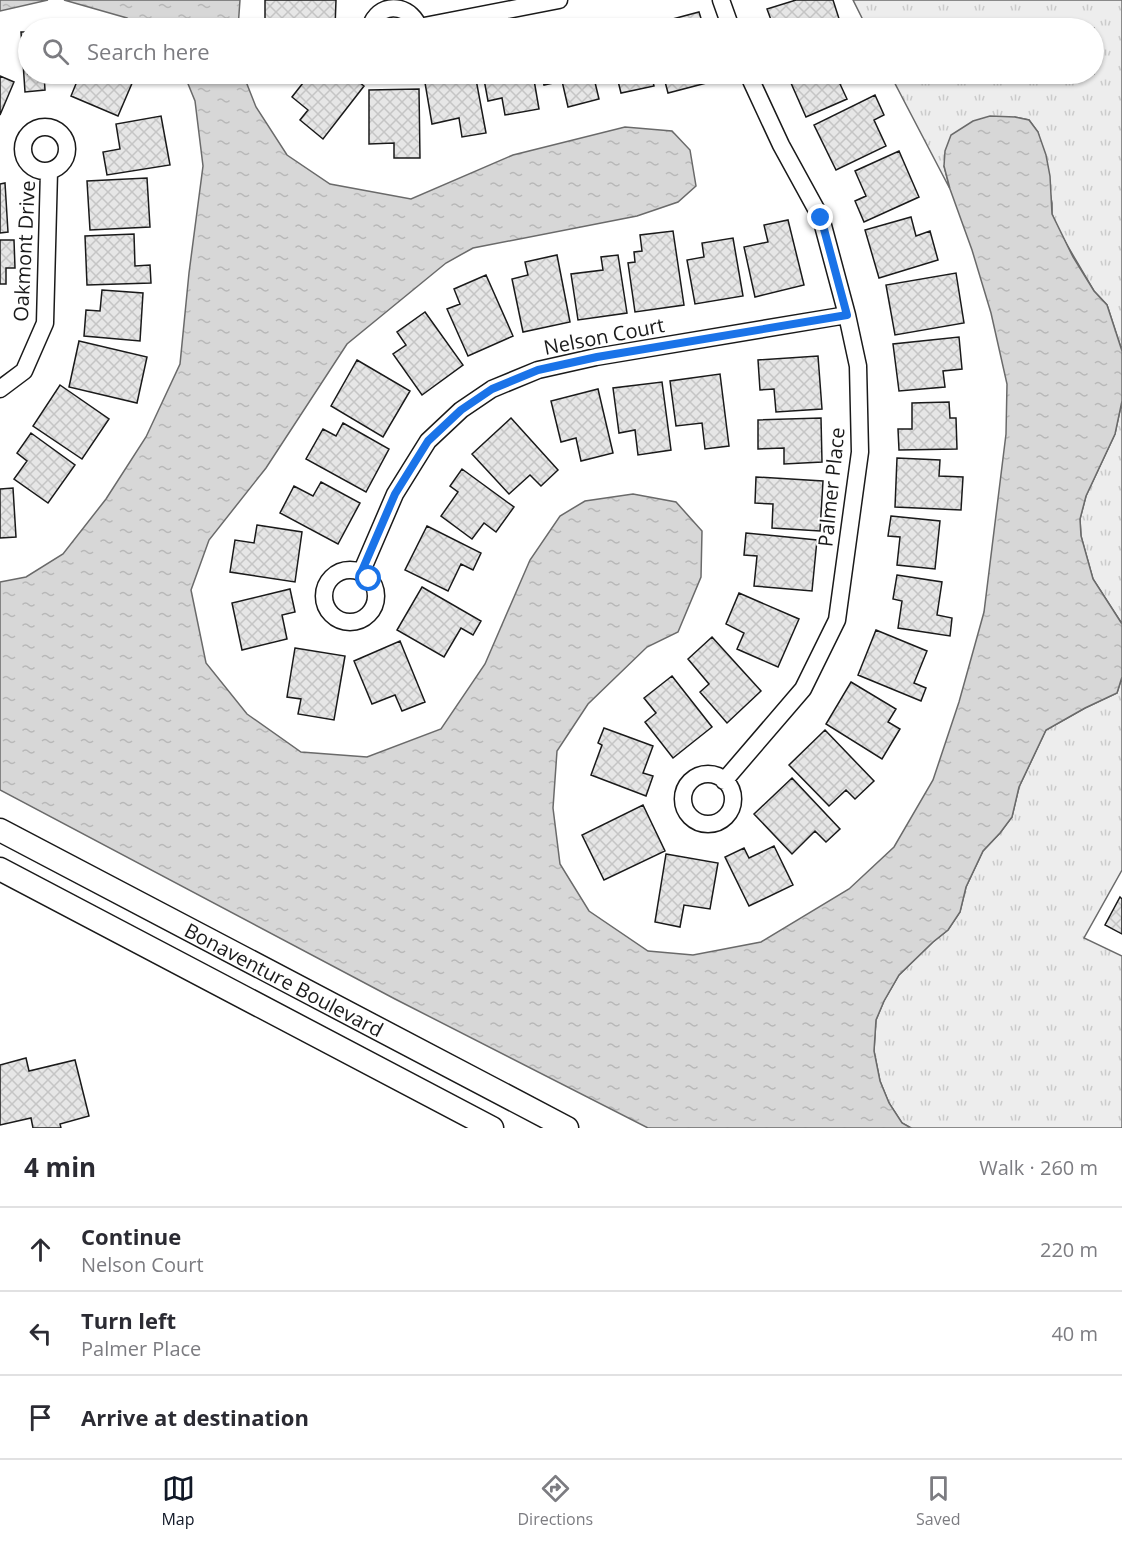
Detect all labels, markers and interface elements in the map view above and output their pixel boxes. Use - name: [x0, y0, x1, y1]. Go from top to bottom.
- search box: [18, 18, 1104, 84]
- icon: search: [39, 35, 72, 68]
- text: Search here: [87, 36, 210, 66]
- street label: Oakmont Drive: [7, 180, 41, 322]
- route end: [807, 204, 833, 230]
- street label: Nelson Court: [541, 311, 667, 361]
- street label: Palmer Place: [811, 426, 851, 548]
- route start: [355, 565, 381, 591]
- street label: Bonaventure Boulevard: [180, 916, 388, 1043]
- text: 4 min: [24, 1149, 96, 1185]
- text: Walk · 260 m: [979, 1154, 1098, 1181]
- text: Continue: [81, 1221, 181, 1251]
- icon: ahead: [24, 1233, 57, 1266]
- text: 220 m: [1040, 1236, 1098, 1263]
- text: Nelson Court: [81, 1251, 204, 1278]
- text: Turn left: [81, 1305, 176, 1335]
- icon: left: [24, 1317, 57, 1350]
- text: 40 m: [1051, 1320, 1098, 1347]
- text: Palmer Place: [81, 1335, 201, 1362]
- icon: arrive: [24, 1401, 57, 1434]
- text: Arrive at destination: [81, 1402, 309, 1432]
- tab: Map: [161, 1472, 195, 1530]
- tab: Directions: [517, 1472, 593, 1530]
- tab: Saved: [916, 1472, 961, 1530]

